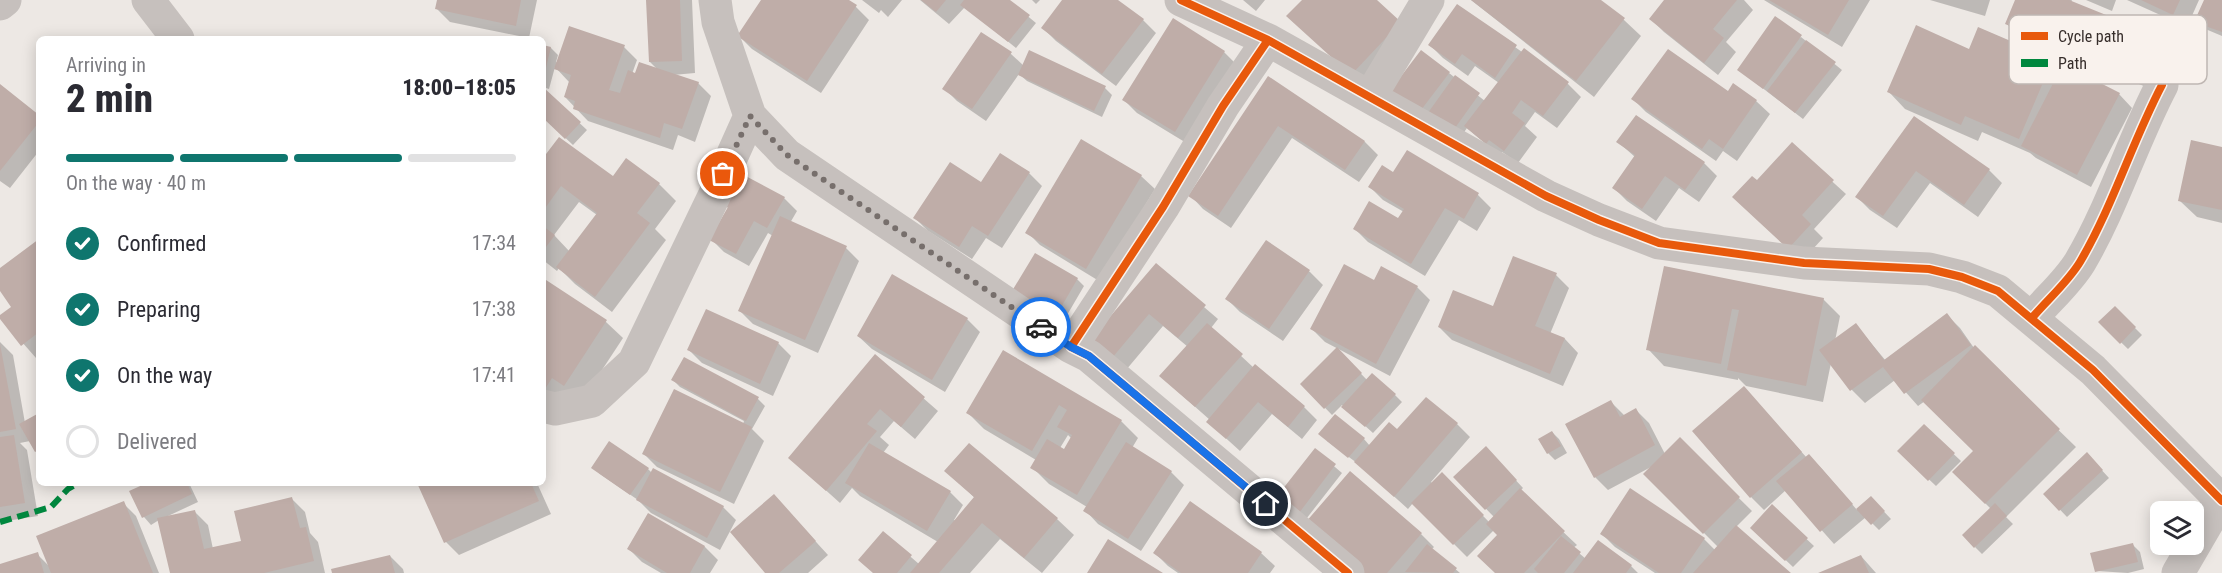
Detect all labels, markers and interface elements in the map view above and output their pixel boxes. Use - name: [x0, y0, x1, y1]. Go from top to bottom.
- legend: [2009, 15, 2207, 84]
- text: Cycle path: [2058, 27, 2124, 46]
- text: Arriving in: [66, 53, 146, 77]
- text: Path: [2058, 54, 2087, 73]
- text: 18:00–18:05: [402, 75, 516, 100]
- text: 2 min: [66, 76, 153, 122]
- pin: [697, 148, 748, 199]
- icon: bag: [706, 157, 739, 190]
- text: On the way · 40 m: [66, 171, 206, 195]
- icon: check: [66, 227, 99, 260]
- text: Confirmed: [117, 231, 206, 256]
- text: 17:34: [472, 231, 516, 255]
- icon: check: [66, 293, 99, 326]
- text: Preparing: [117, 297, 201, 322]
- text: 17:38: [472, 297, 516, 321]
- courier: [1011, 297, 1071, 357]
- icon: car: [1025, 311, 1058, 344]
- icon: check: [66, 359, 99, 392]
- text: On the way: [117, 363, 212, 388]
- text: 17:41: [472, 363, 516, 387]
- text: Delivered: [117, 429, 197, 454]
- pin: [1240, 478, 1291, 529]
- icon: home: [1249, 487, 1282, 520]
- map controls: [2150, 501, 2204, 555]
- button: layers: [2150, 501, 2204, 555]

